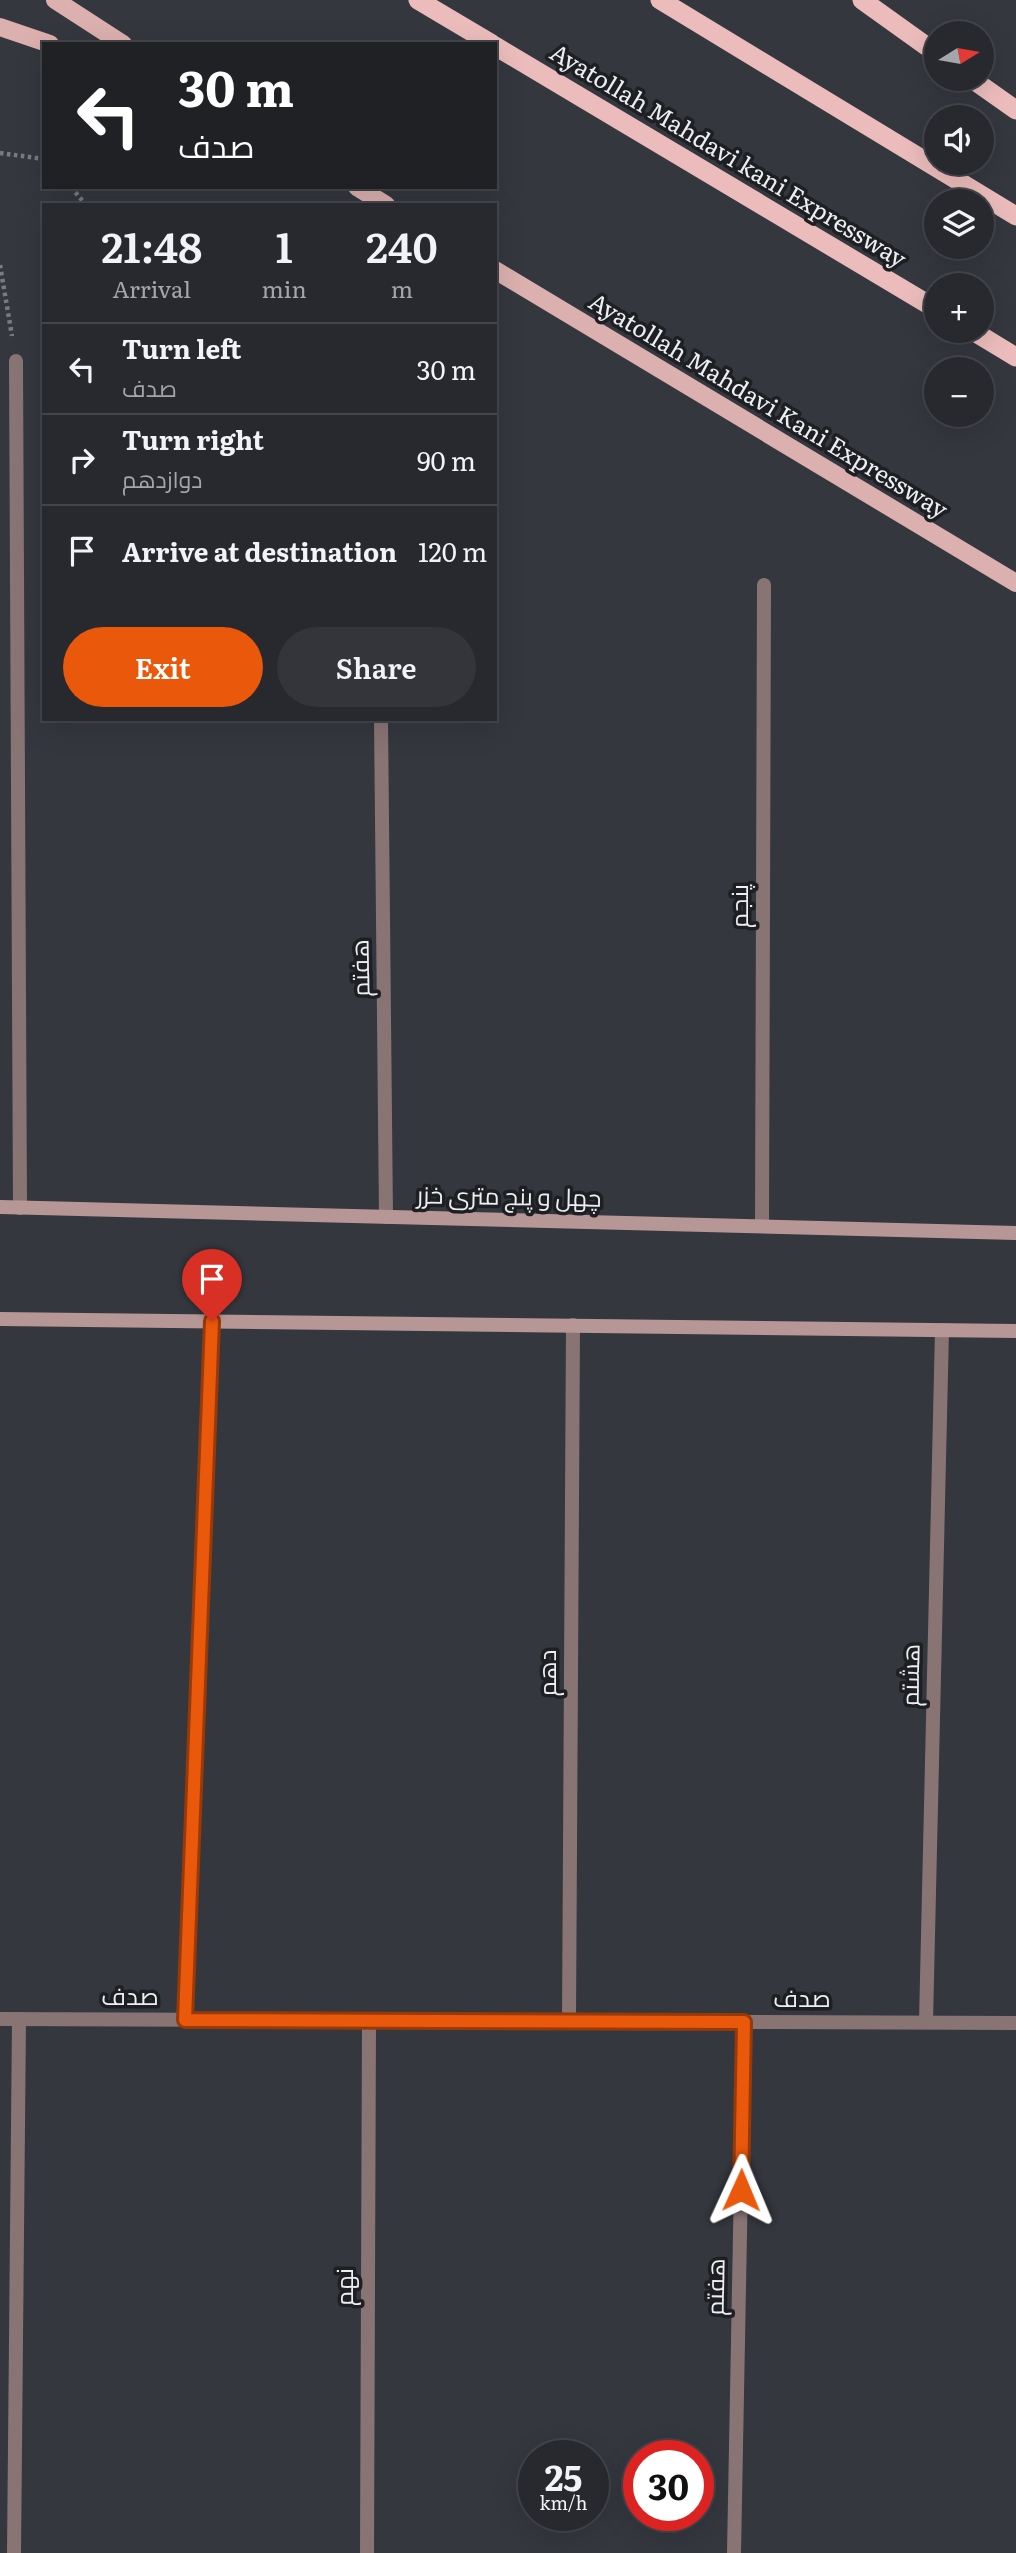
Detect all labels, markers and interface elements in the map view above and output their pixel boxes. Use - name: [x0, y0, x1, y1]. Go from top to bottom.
- north arrow: [924, 21, 994, 91]
- map controls: [924, 21, 994, 427]
- street label: Ayatollah Mahdavi kani Expressway: [544, 33, 914, 275]
- text: 30 m: [178, 49, 294, 122]
- icon: left: [63, 70, 154, 161]
- button: sound: [924, 105, 994, 175]
- text: صدف: [178, 120, 254, 168]
- button: layers: [924, 189, 994, 259]
- text: 21:48: [101, 214, 202, 276]
- text: 1: [275, 214, 293, 276]
- text: 240: [366, 214, 438, 276]
- text: Arrival: [112, 271, 191, 305]
- text: min: [262, 271, 307, 305]
- text: m: [391, 271, 413, 305]
- button: +: [924, 273, 994, 343]
- street label: Ayatollah Mahdavi Kani Expressway: [583, 282, 956, 525]
- text: Turn left: [122, 328, 241, 367]
- text: 30 m: [416, 349, 476, 388]
- icon: left: [63, 350, 101, 388]
- button: −: [924, 357, 994, 427]
- text: صدف: [122, 370, 177, 404]
- text: Turn right: [122, 419, 264, 458]
- text: 90 m: [417, 440, 476, 479]
- icon: right: [63, 441, 101, 479]
- text: دوازدهم: [122, 461, 202, 495]
- text: Arrive at destination: [122, 531, 397, 570]
- text: 120 m: [418, 531, 487, 570]
- icon: arrive: [63, 532, 101, 570]
- button: Exit: [63, 627, 263, 707]
- button: Share: [277, 627, 476, 707]
- street label: پنجم: [720, 884, 756, 928]
- street label: هفتم: [341, 939, 377, 997]
- street label: چهل و پنج متری خزر: [414, 1175, 602, 1215]
- pin: [182, 1249, 242, 1321]
- icon: arrive: [193, 1260, 231, 1298]
- street label: هشتم: [890, 1643, 928, 1707]
- street label: دهم: [528, 1650, 564, 1696]
- street label: صدف: [101, 1977, 159, 2012]
- street label: صدف: [773, 1979, 831, 2014]
- position arrow: [704, 2153, 778, 2227]
- street label: هفتم: [696, 2258, 732, 2316]
- street label: نهم: [325, 2268, 361, 2306]
- speed limit sign: 30: [623, 2440, 714, 2531]
- text: 25: [545, 2450, 582, 2502]
- text: km/h: [540, 2489, 587, 2516]

